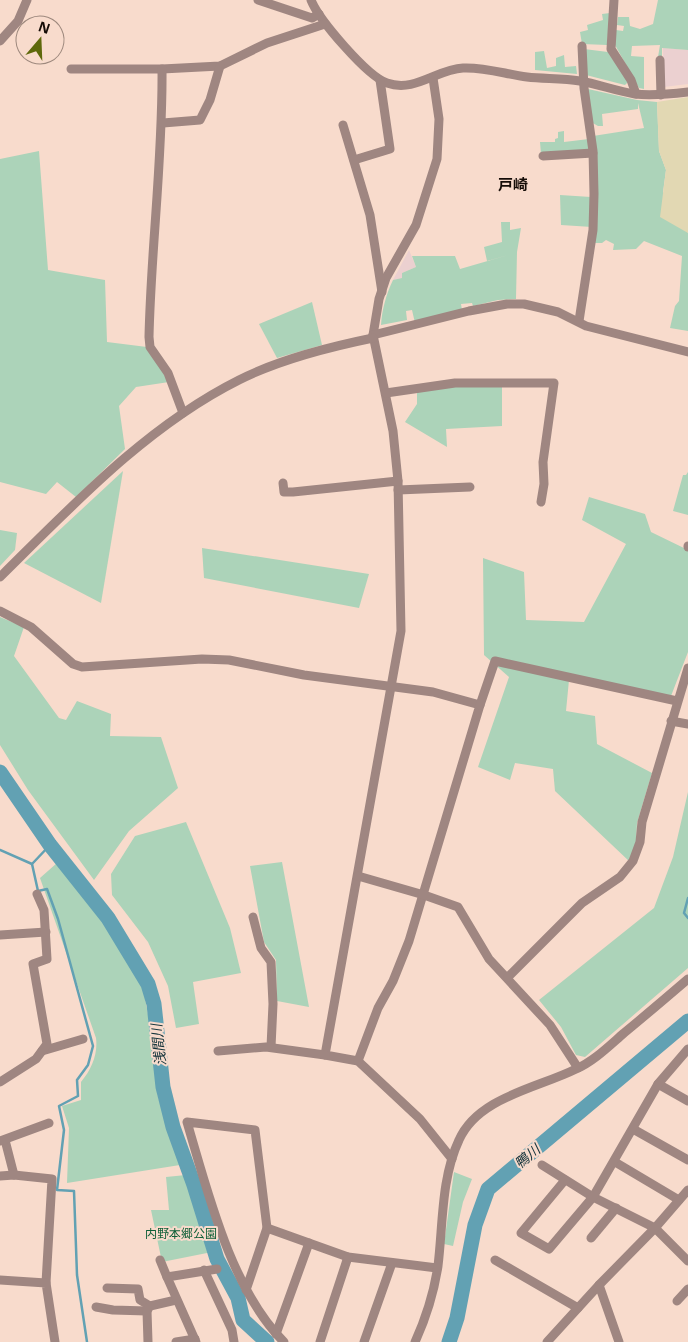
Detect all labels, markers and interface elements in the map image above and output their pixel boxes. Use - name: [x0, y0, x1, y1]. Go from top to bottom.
- north arrow: [15, 15, 65, 65]
- text: N: [36, 16, 53, 38]
- district label: 戸崎: [498, 174, 528, 194]
- water label: 浅間川: [146, 1021, 170, 1067]
- water label: 鴨川: [510, 1138, 545, 1172]
- park label: 内野本郷公園: [145, 1225, 217, 1242]

